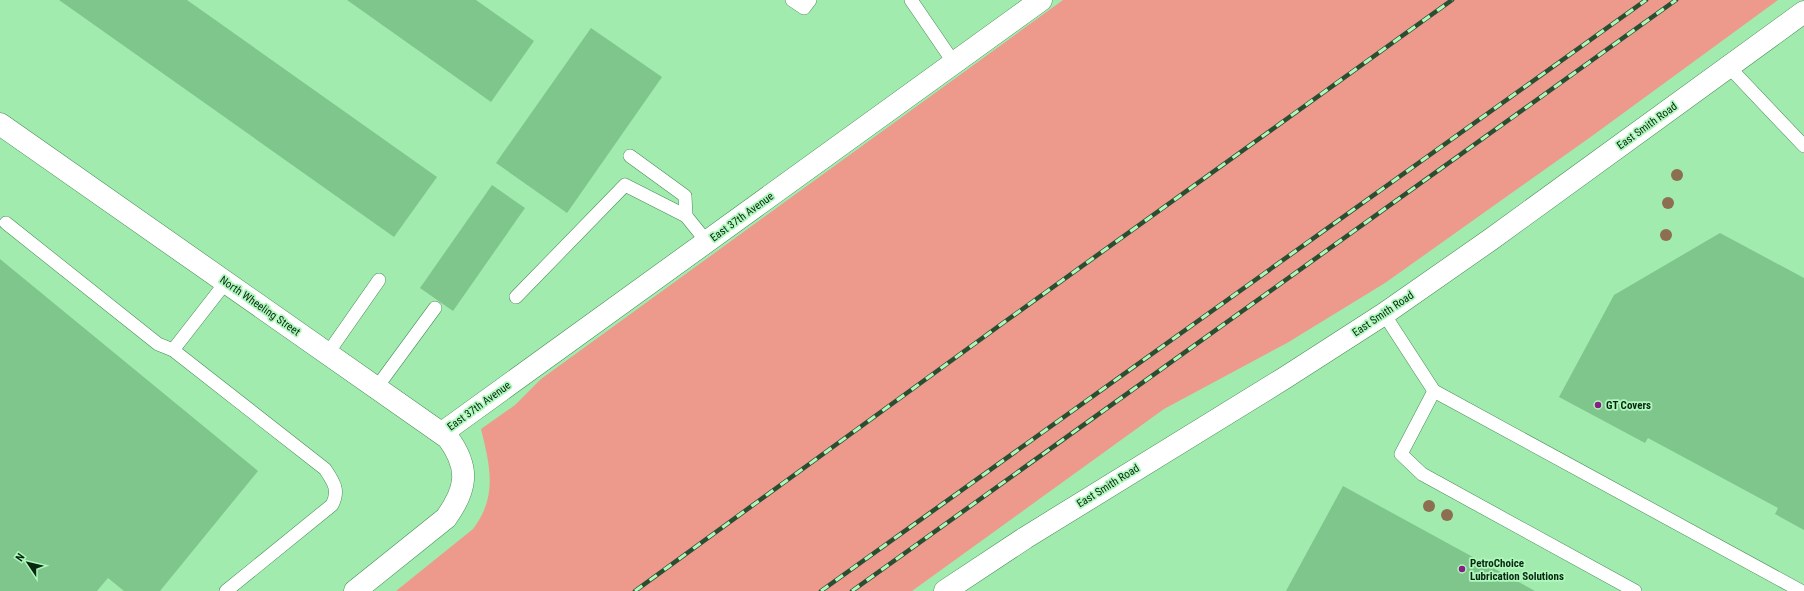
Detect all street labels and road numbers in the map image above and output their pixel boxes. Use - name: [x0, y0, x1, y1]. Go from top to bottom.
- street label: East Smith Road: [1614, 100, 1680, 152]
- street label: East 37th Avenue: [708, 190, 776, 244]
- street label: North Wheeling Street: [217, 273, 303, 339]
- street label: East Smith Road: [1350, 289, 1416, 339]
- street label: East 37th Avenue: [445, 379, 513, 433]
- street label: East Smith Road: [1074, 462, 1142, 510]

